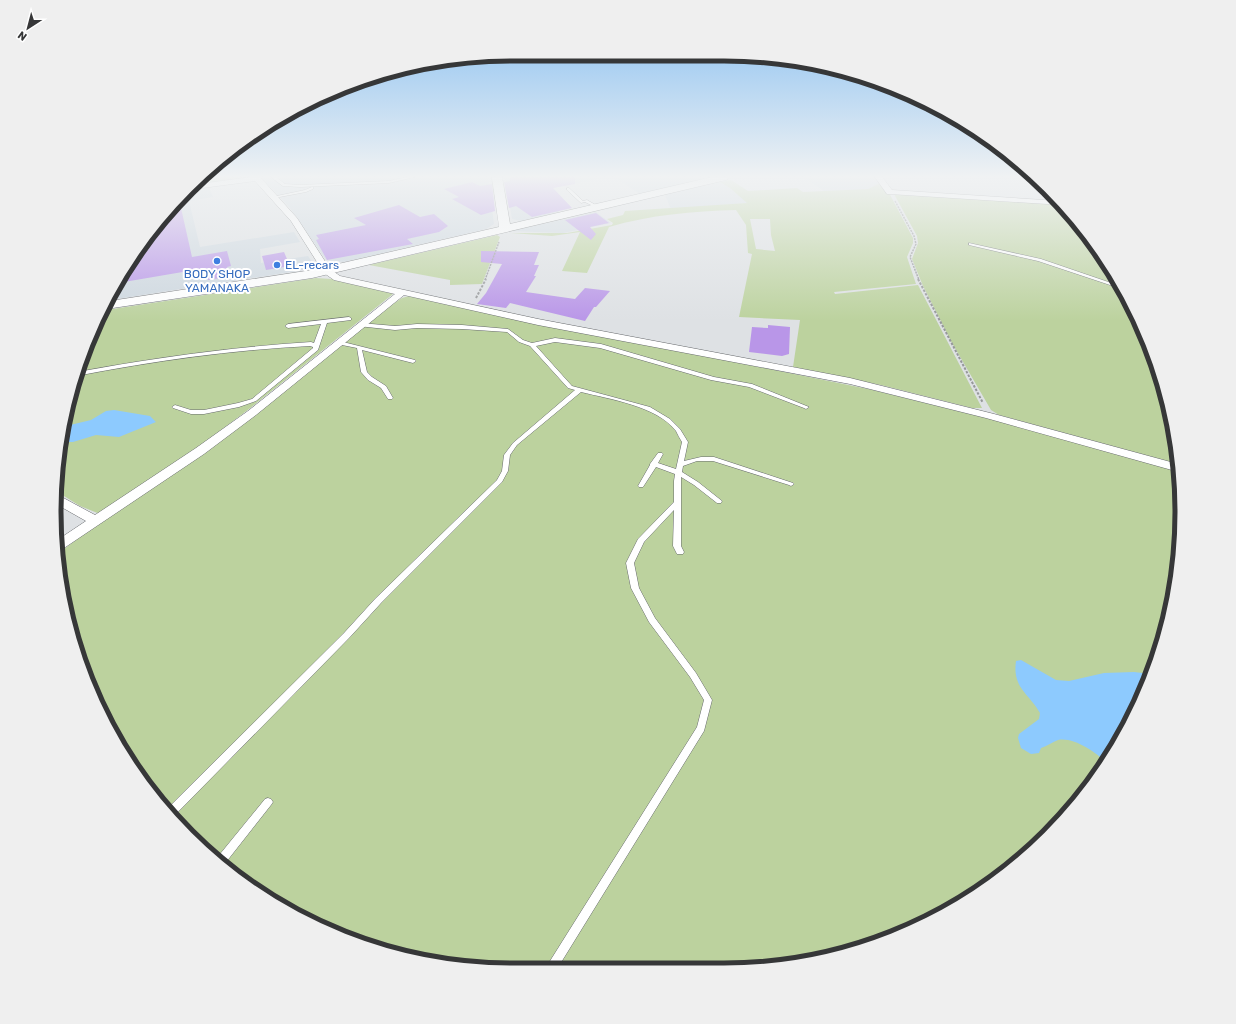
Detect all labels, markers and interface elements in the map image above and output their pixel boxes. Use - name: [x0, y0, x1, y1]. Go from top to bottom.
- north arrow: [8, 8, 48, 48]
- text: N: [15, 28, 29, 43]
- marker: BODY SHOP YAMANAKA: [212, 256, 222, 266]
- place label: EL-recars: [285, 258, 339, 272]
- marker: EL-recars: [272, 260, 282, 270]
- place label: BODY SHOP YAMANAKA: [184, 267, 250, 295]

